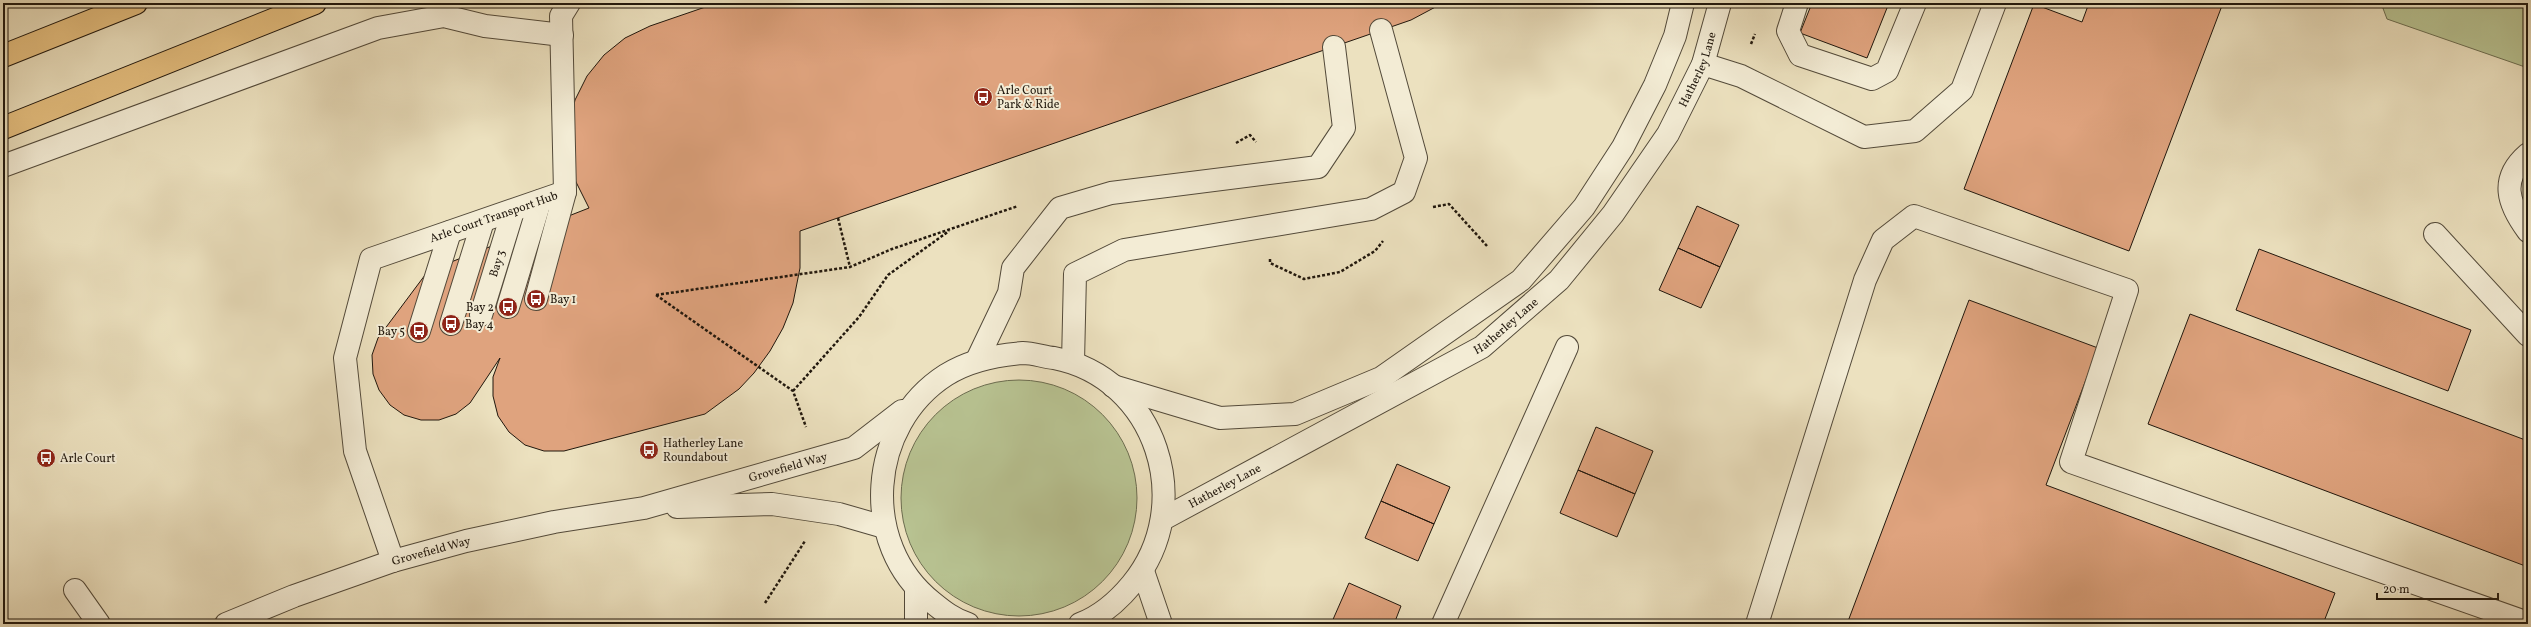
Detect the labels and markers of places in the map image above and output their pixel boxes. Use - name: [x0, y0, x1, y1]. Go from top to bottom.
- place label: Arle Court Park & Ride: [997, 83, 1060, 113]
- bus stop icon: Arle Court Park & Ride: [972, 86, 994, 108]
- bus stop icon: Bay 1: [525, 288, 547, 310]
- place label: Bay 1: [550, 292, 576, 308]
- bus stop icon: Bay 2: [497, 296, 519, 318]
- place label: Bay 2: [466, 300, 494, 316]
- bus stop icon: Bay 4: [440, 313, 462, 335]
- place label: Bay 4: [465, 317, 494, 333]
- bus stop icon: Bay 5: [408, 320, 430, 342]
- place label: Bay 5: [378, 324, 405, 340]
- place label: Hatherley Lane Roundabout: [663, 436, 743, 466]
- bus stop icon: Hatherley Lane Roundabout: [638, 439, 660, 461]
- bus stop icon: Arle Court: [35, 447, 57, 469]
- place label: Arle Court: [60, 451, 115, 467]

